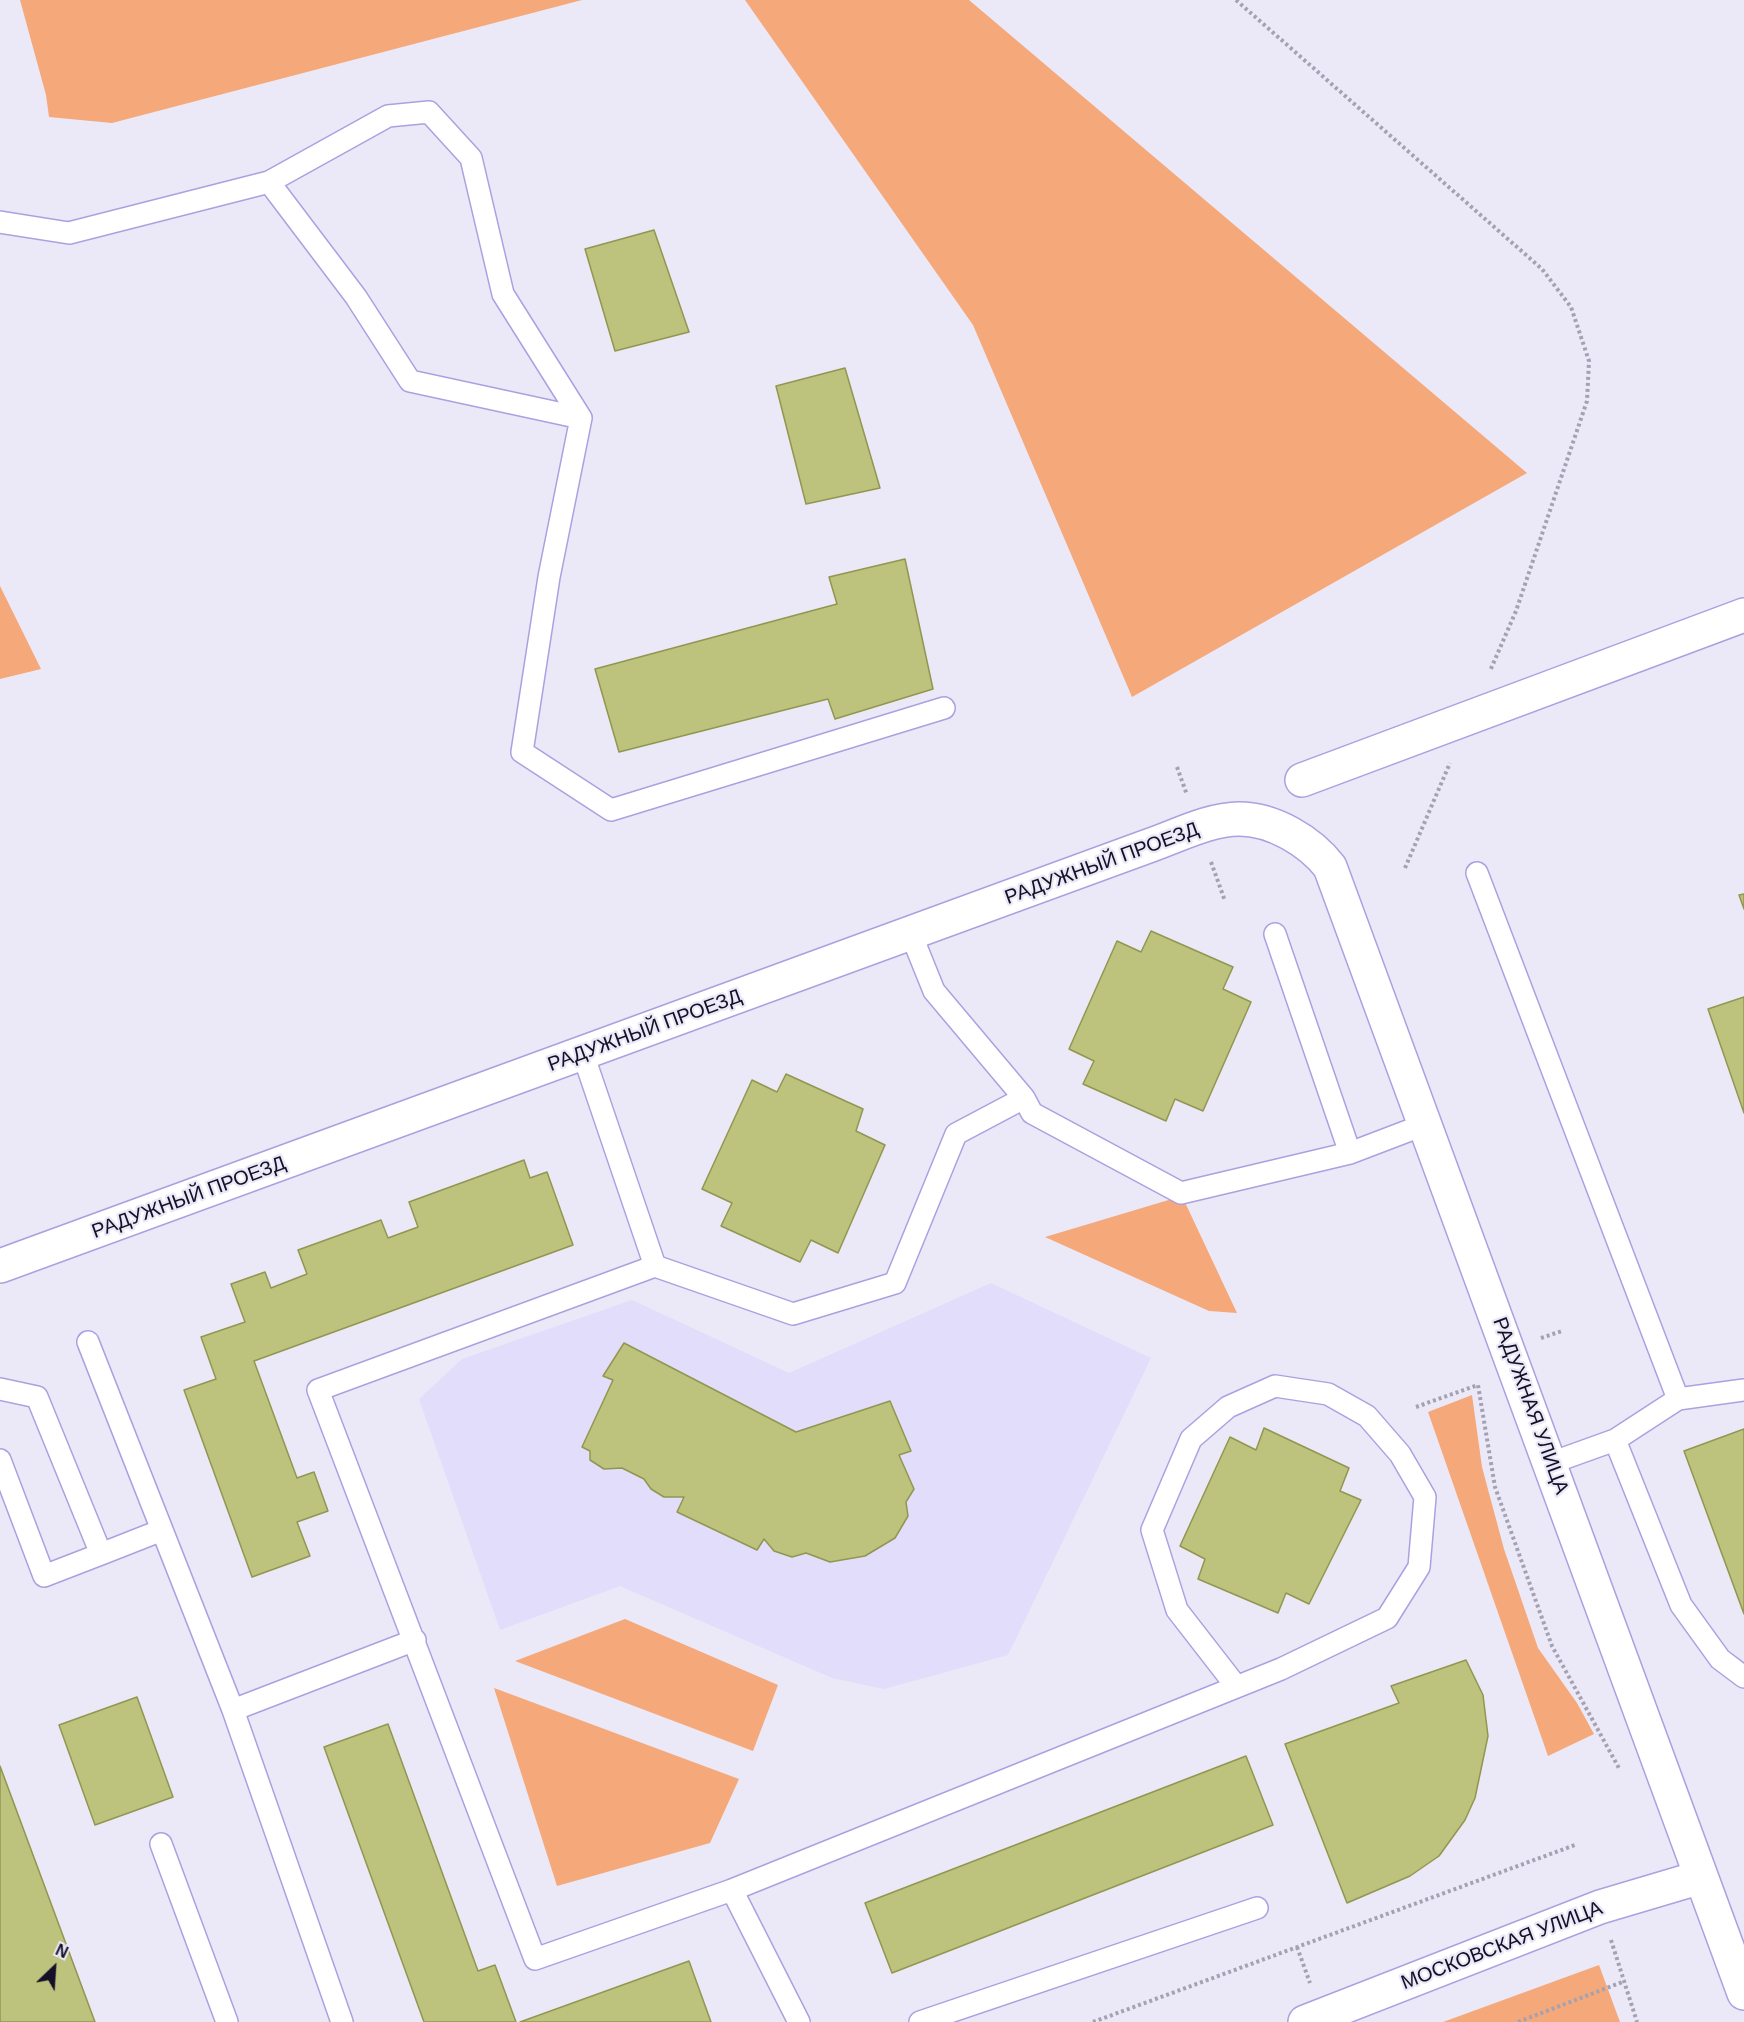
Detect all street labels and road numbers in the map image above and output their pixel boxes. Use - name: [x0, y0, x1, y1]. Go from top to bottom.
- street label: РАДУЖНЫЙ ПРОЕЗД: [1002, 818, 1202, 910]
- street label: РАДУЖНЫЙ ПРОЕЗД: [545, 985, 745, 1077]
- street label: РАДУЖНЫЙ ПРОЕЗД: [89, 1152, 289, 1244]
- street label: РАДУЖНАЯ УЛИЦА: [1487, 1314, 1573, 1498]
- street label: МОСКОВСКАЯ УЛИЦА: [1398, 1897, 1606, 1995]

